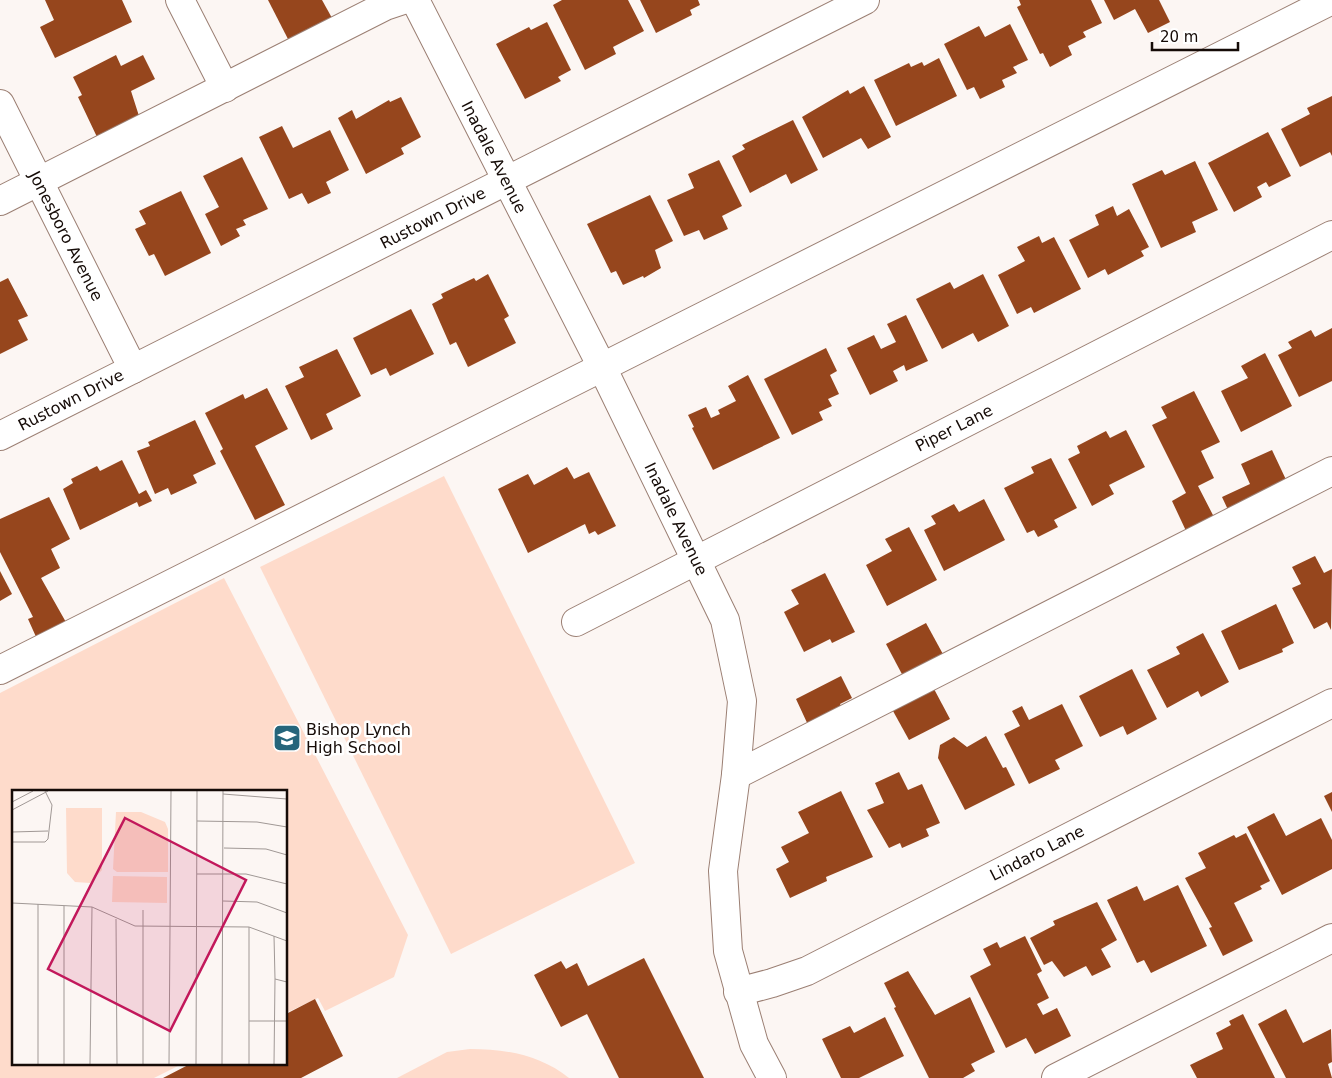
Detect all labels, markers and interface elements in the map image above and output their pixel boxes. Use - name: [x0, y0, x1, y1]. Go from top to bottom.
- scale bar: [1152, 20, 1238, 52]
- text: 20 m: [1160, 28, 1198, 46]
- street label: Inadale Avenue: [458, 98, 530, 216]
- street label: Jonesboro Avenue: [25, 167, 107, 304]
- street label: Rustown Drive: [377, 183, 489, 253]
- street label: Rustown Drive: [15, 365, 127, 435]
- street label: Piper Lane: [912, 400, 996, 456]
- street label: Inadale Avenue: [640, 459, 712, 579]
- place label: Bishop Lynch High School: [306, 720, 411, 757]
- school or university icon: Bishop Lynch High School: [272, 723, 302, 753]
- inset map: [12, 790, 288, 1066]
- street label: Lindaro Lane: [987, 821, 1087, 885]

